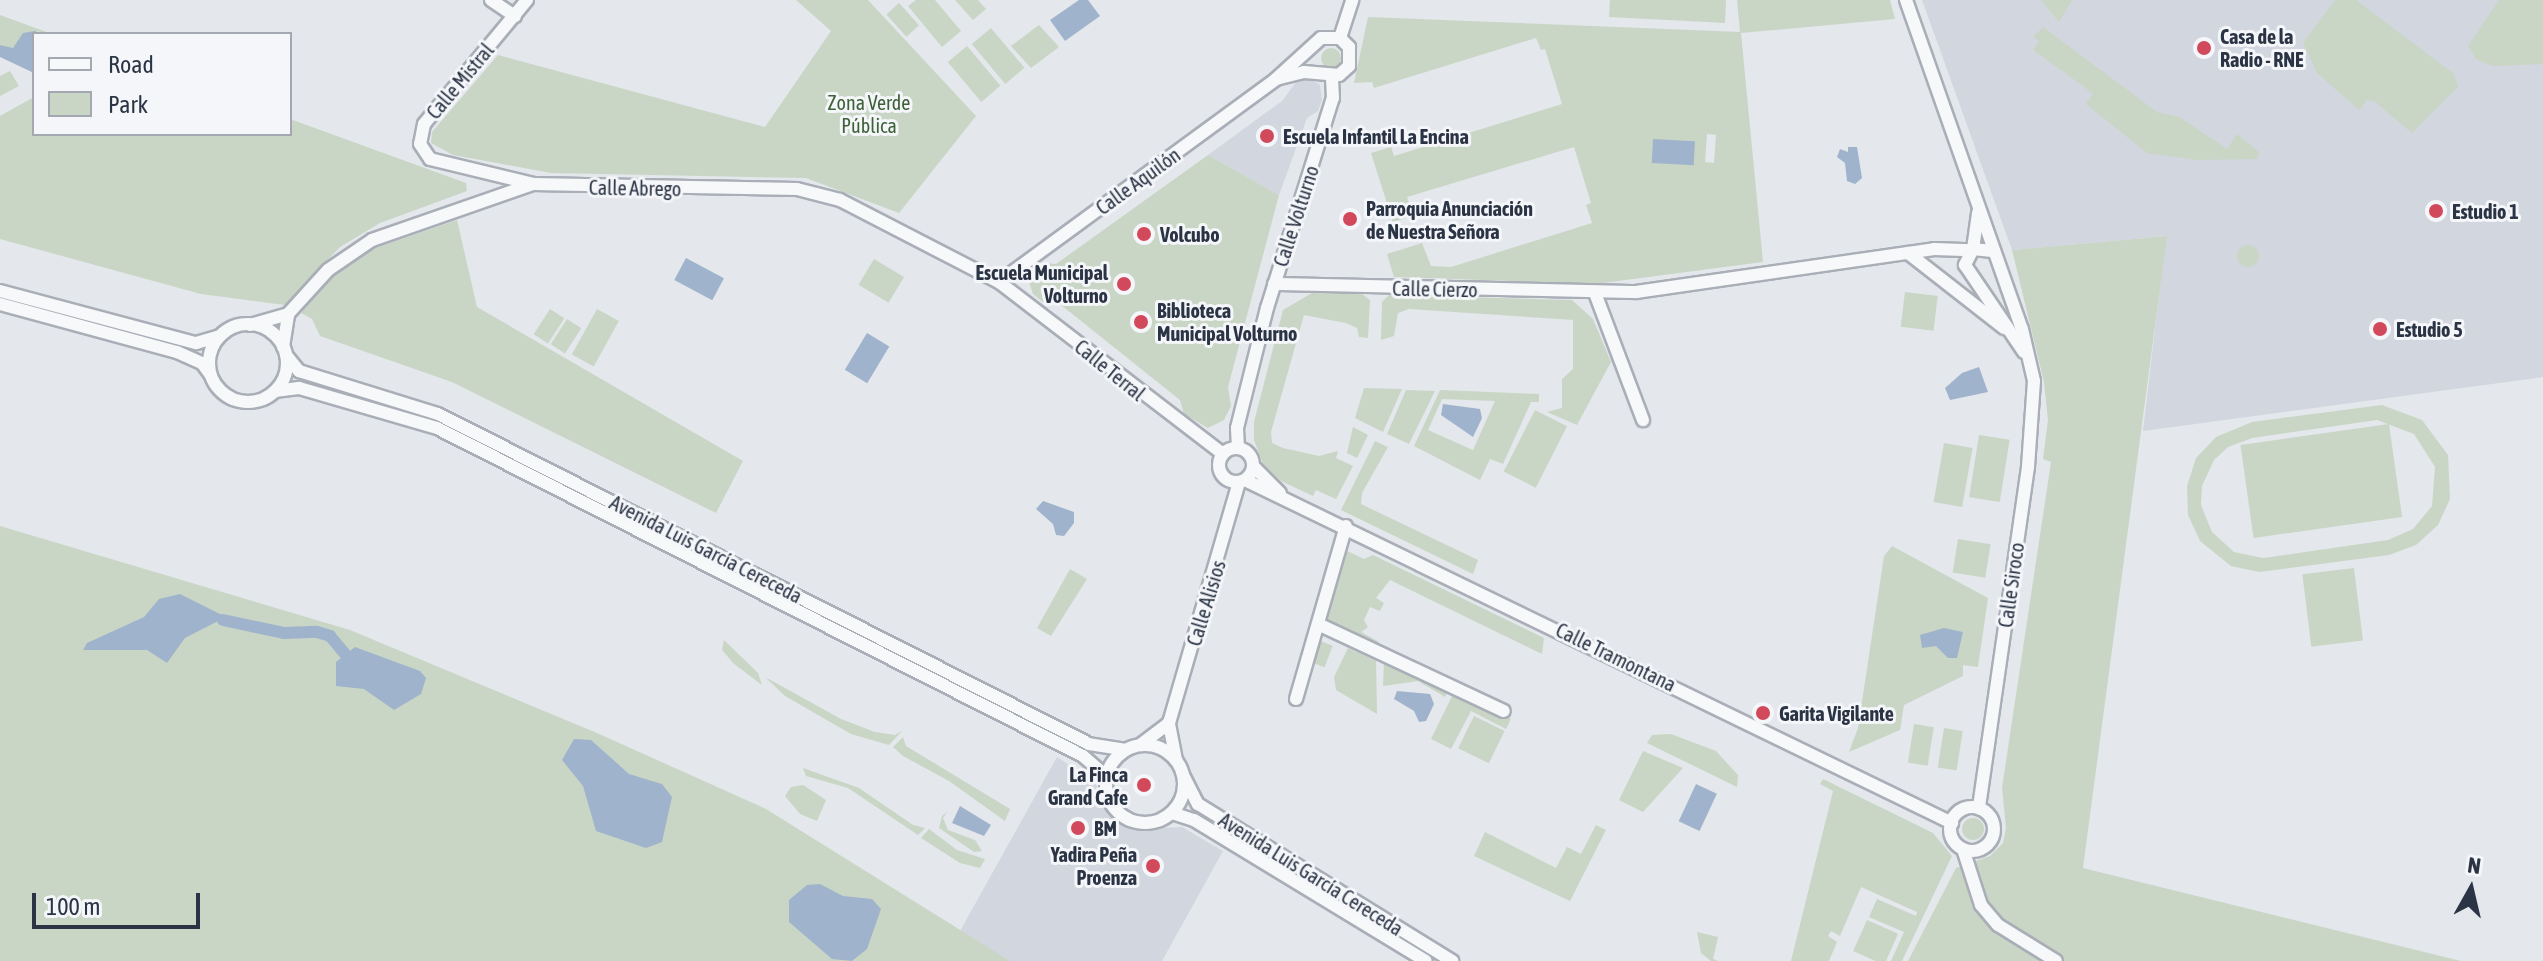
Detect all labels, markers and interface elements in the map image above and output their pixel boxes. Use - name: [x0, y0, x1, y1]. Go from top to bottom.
- place label: Casa de la Radio - RNE: [2220, 24, 2304, 71]
- legend: [32, 32, 292, 136]
- street label: Calle Mistral: [421, 38, 499, 124]
- marker: Casa de la Radio - RNE: [2195, 39, 2213, 57]
- text: Road: [108, 51, 154, 78]
- text: Park: [108, 91, 148, 118]
- park label: Zona Verde Pública: [828, 91, 910, 138]
- place label: Escuela Infantil La Encina: [1283, 124, 1469, 148]
- marker: Escuela Infantil La Encina: [1258, 127, 1276, 145]
- street label: Calle Aquilón: [1091, 142, 1185, 220]
- street label: Calle Volturno: [1268, 162, 1324, 270]
- street label: Calle Abrego: [589, 175, 681, 201]
- place label: Parroquia Anunciación de Nuestra Señora: [1366, 196, 1533, 243]
- place label: Estudio 1: [2452, 199, 2519, 223]
- marker: Estudio 1: [2427, 202, 2445, 220]
- marker: Parroquia Anunciación de Nuestra Señora: [1341, 210, 1359, 228]
- place label: Volcubo: [1160, 222, 1220, 246]
- marker: Volcubo: [1135, 225, 1153, 243]
- place label: Escuela Municipal Volturno: [976, 260, 1108, 307]
- marker: Escuela Municipal Volturno: [1115, 275, 1133, 293]
- street label: Calle Cierzo: [1392, 276, 1478, 302]
- place label: Biblioteca Municipal Volturno: [1157, 298, 1297, 345]
- marker: Biblioteca Municipal Volturno: [1132, 313, 1150, 331]
- place label: Estudio 5: [2396, 317, 2463, 341]
- marker: Estudio 5: [2371, 320, 2389, 338]
- street label: Calle Terral: [1070, 335, 1150, 405]
- street label: Avenida Luis García Cereceda: [606, 490, 806, 608]
- street label: Calle Siroco: [1993, 541, 2029, 629]
- street label: Calle Alisios: [1182, 557, 1230, 649]
- street label: Calle Tramontana: [1552, 618, 1680, 696]
- place label: Garita Vigilante: [1779, 701, 1894, 725]
- marker: Garita Vigilante: [1754, 704, 1772, 722]
- place label: La Finca Grand Cafe: [1048, 762, 1128, 809]
- marker: La Finca Grand Cafe: [1135, 776, 1153, 794]
- street label: Avenida Luis García Cereceda: [1215, 808, 1407, 940]
- place label: BM: [1094, 816, 1117, 840]
- marker: BM: [1069, 819, 1087, 837]
- place label: Yadira Peña Proenza: [1051, 842, 1137, 889]
- north arrow: [2431, 849, 2511, 929]
- text: N: [2466, 851, 2483, 879]
- marker: Yadira Peña Proenza: [1144, 857, 1162, 875]
- scale bar: [36, 877, 204, 927]
- text: 100 m: [46, 893, 100, 920]

